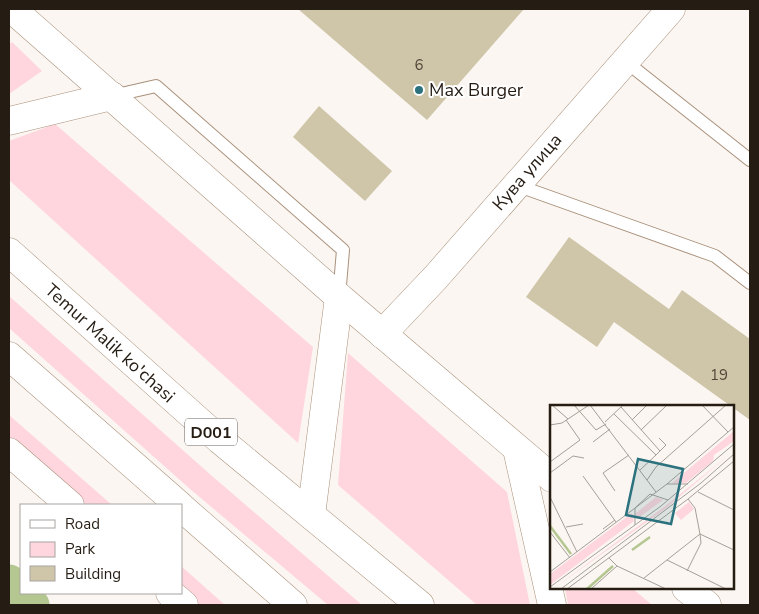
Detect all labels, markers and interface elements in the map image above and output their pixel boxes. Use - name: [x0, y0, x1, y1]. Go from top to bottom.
- house number: 6: [414, 55, 424, 75]
- place label: Max Burger: [429, 78, 524, 102]
- marker: Max Burger: [413, 84, 425, 96]
- street label: Кува улица: [487, 128, 567, 216]
- street label: Temur Malik ko'chasi: [40, 278, 180, 408]
- house number: 19: [710, 365, 728, 385]
- inset map: [550, 405, 734, 589]
- road number: D001: [185, 418, 237, 446]
- legend: [20, 504, 182, 594]
- text: Road: [65, 514, 100, 534]
- text: Park: [65, 539, 95, 559]
- text: Building: [65, 564, 121, 584]

